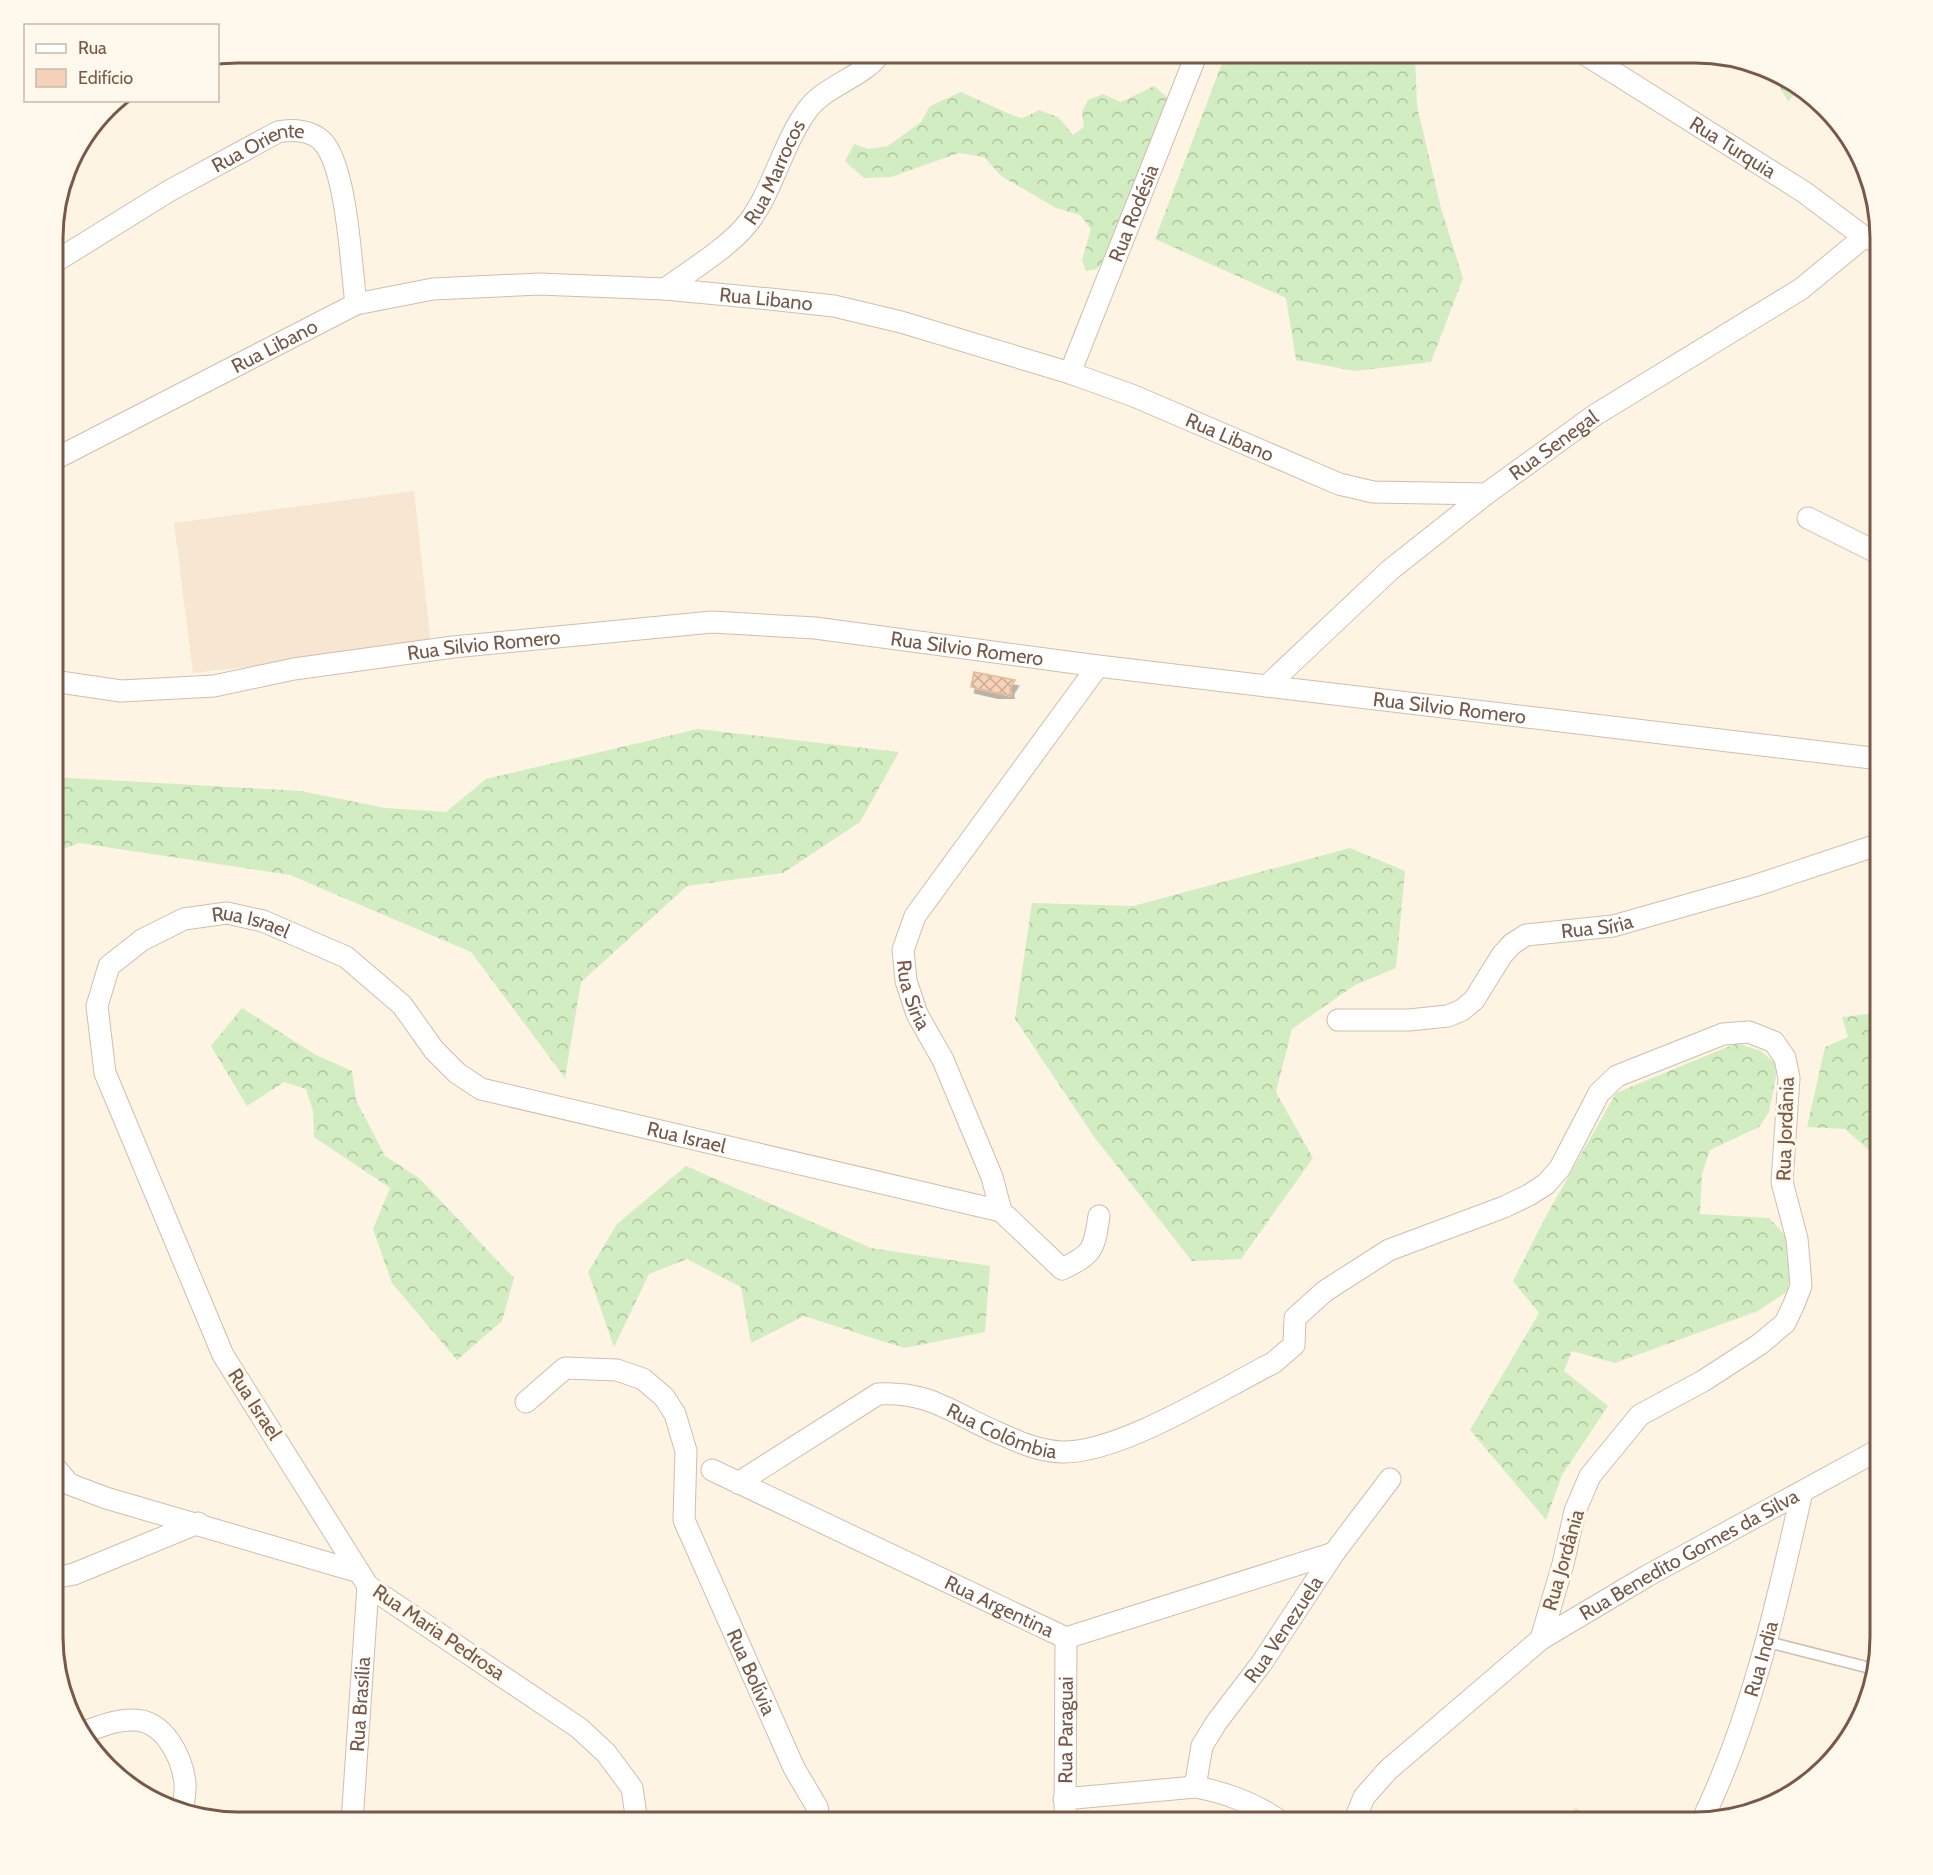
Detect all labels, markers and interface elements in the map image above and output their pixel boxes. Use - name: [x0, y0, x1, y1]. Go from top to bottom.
- legend: [24, 24, 219, 102]
- text: Rua: [78, 37, 107, 59]
- text: Edifício: [78, 67, 133, 89]
- street label: Rua Turquia: [1685, 111, 1781, 184]
- street label: Rua Marrocos: [739, 115, 810, 229]
- street label: Rua Oriente: [207, 118, 306, 178]
- street label: Rua Rodésia: [1103, 161, 1164, 265]
- street label: Rua Libano: [718, 282, 814, 316]
- street label: Rua Libano: [227, 314, 321, 378]
- street label: Rua Senegal: [1504, 405, 1603, 485]
- street label: Rua Libano: [1182, 408, 1278, 467]
- street label: Rua Silvio Romero: [406, 625, 561, 665]
- street label: Rua Silvio Romero: [889, 626, 1045, 671]
- street label: Rua Silvio Romero: [1372, 687, 1527, 729]
- street label: Rua Israel: [210, 901, 294, 943]
- street label: Rua Síria: [1560, 909, 1636, 943]
- street label: Rua Síria: [892, 959, 936, 1035]
- street label: Rua Jordânia: [1771, 1076, 1799, 1181]
- street label: Rua Israel: [645, 1116, 729, 1158]
- street label: Rua Israel: [223, 1364, 287, 1444]
- street label: Rua Colômbia: [943, 1398, 1059, 1464]
- street label: Rua Benedito Gomes da Silva: [1575, 1483, 1803, 1625]
- street label: Rua Jordânia: [1537, 1506, 1589, 1613]
- street label: Rua Argentina: [941, 1570, 1058, 1643]
- street label: Rua Venezuela: [1239, 1571, 1328, 1688]
- street label: Rua Maria Pedrosa: [368, 1579, 510, 1685]
- street label: Rua India: [1739, 1618, 1783, 1700]
- street label: Rua Bolívia: [722, 1625, 781, 1719]
- street label: Rua Brasília: [345, 1656, 375, 1753]
- street label: Rua Paraguai: [1053, 1676, 1078, 1784]

